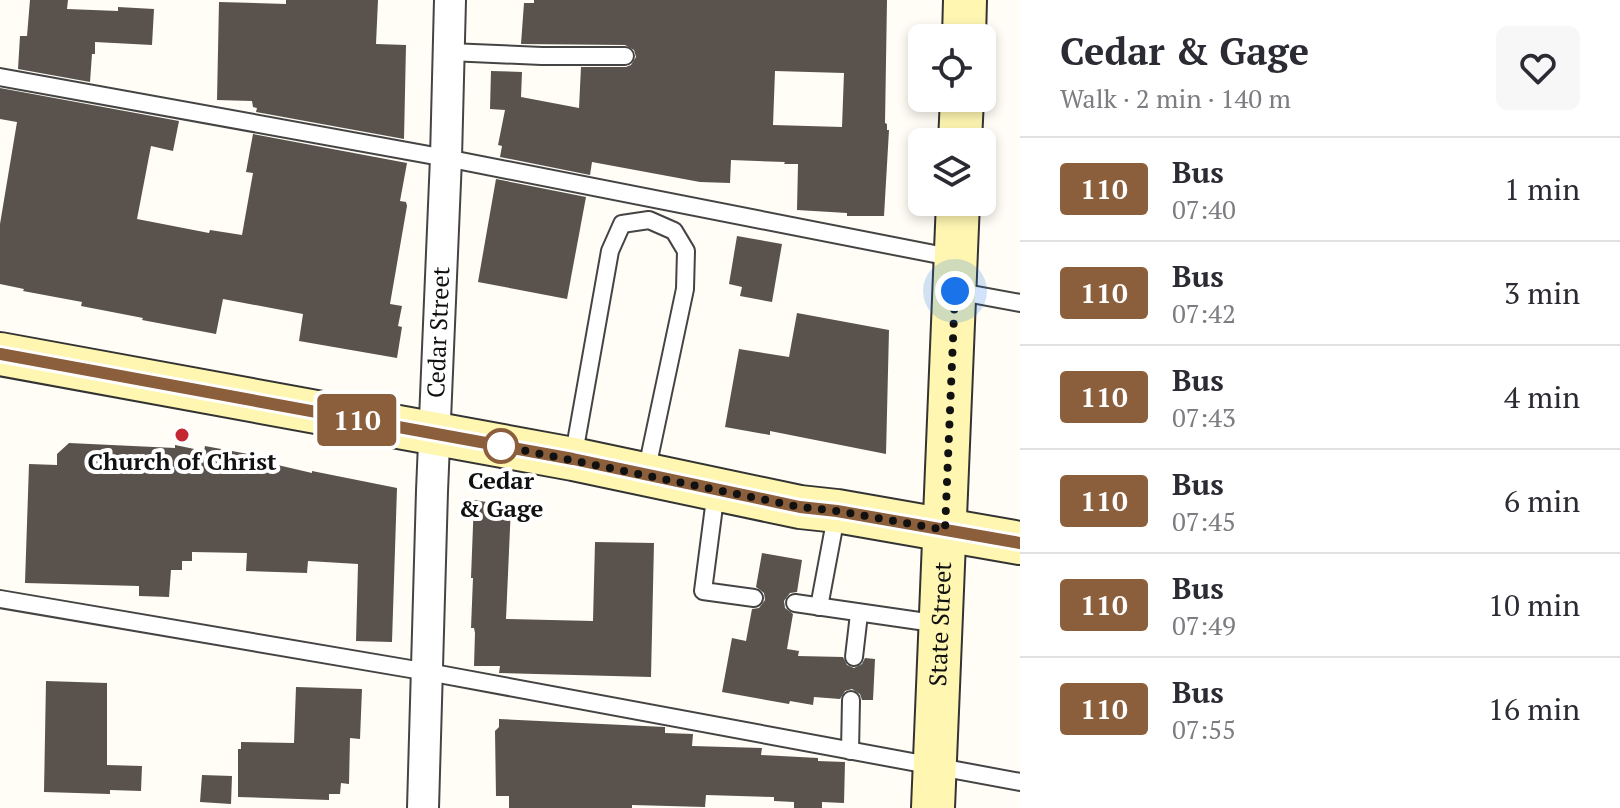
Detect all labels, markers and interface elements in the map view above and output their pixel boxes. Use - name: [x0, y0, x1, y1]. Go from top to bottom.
- map controls: [908, 24, 996, 216]
- button: locate: [908, 24, 996, 112]
- text: Cedar & Gage: [1060, 26, 1309, 76]
- button: heart: [1496, 26, 1580, 110]
- text: Walk · 2 min · 140 m: [1060, 81, 1291, 115]
- button: layers: [908, 128, 996, 216]
- text: Bus: [1172, 152, 1224, 192]
- text: 1 min: [1504, 169, 1580, 209]
- text: 110: [1080, 170, 1128, 207]
- text: 07:40: [1172, 192, 1236, 226]
- text: Bus: [1172, 256, 1224, 296]
- street label: Cedar Street: [419, 266, 456, 399]
- your location: [935, 271, 975, 311]
- text: 3 min: [1504, 273, 1580, 313]
- text: 110: [1080, 274, 1128, 311]
- text: 07:42: [1172, 296, 1236, 330]
- text: Bus: [1172, 360, 1224, 400]
- text: 4 min: [1504, 377, 1580, 417]
- text: 110: [1080, 378, 1128, 415]
- line badge: 110: [311, 394, 403, 446]
- text: 07:43: [1172, 400, 1236, 434]
- text: 110: [333, 401, 381, 438]
- marker: Church of Christ: [173, 426, 191, 444]
- marker: Cedar & Gage: [484, 429, 518, 463]
- place label: Church of Christ: [87, 445, 277, 477]
- place label: Cedar & Gage: [459, 464, 544, 524]
- text: Bus: [1172, 464, 1224, 504]
- text: 6 min: [1504, 481, 1580, 521]
- text: 110: [1080, 482, 1128, 519]
- text: 07:45: [1172, 504, 1236, 538]
- street label: State Street: [921, 561, 958, 687]
- text: Bus: [1172, 568, 1224, 608]
- text: 10 min: [1488, 585, 1580, 625]
- text: 110: [1080, 586, 1128, 623]
- text: 07:49: [1172, 608, 1236, 642]
- text: Bus: [1172, 672, 1224, 712]
- text: 16 min: [1488, 689, 1580, 729]
- text: 110: [1080, 690, 1128, 727]
- text: 07:55: [1172, 712, 1236, 746]

